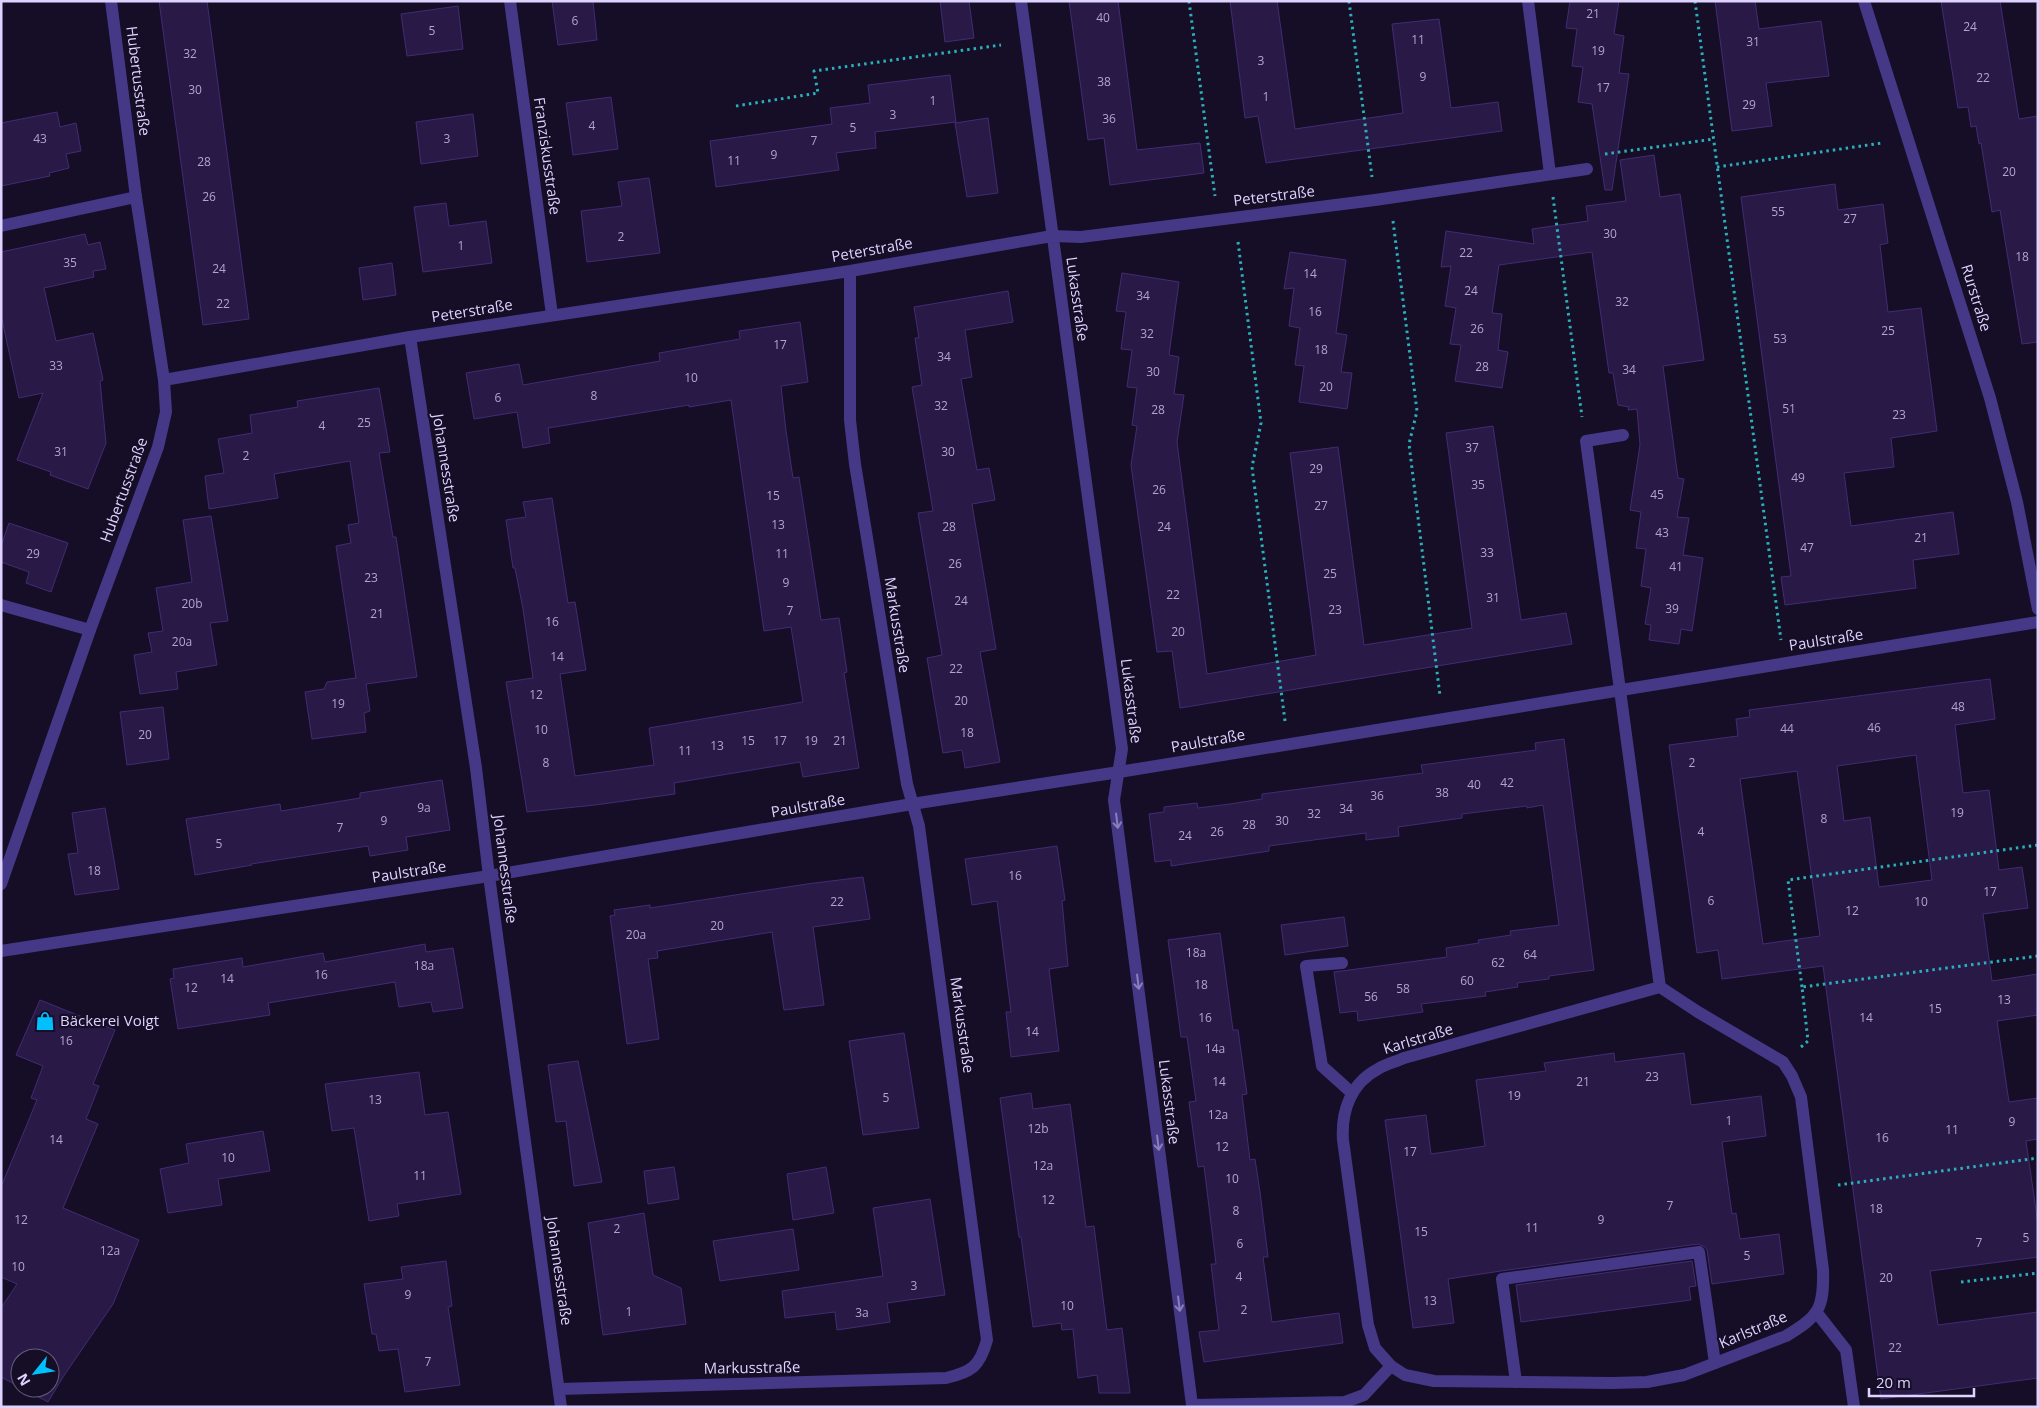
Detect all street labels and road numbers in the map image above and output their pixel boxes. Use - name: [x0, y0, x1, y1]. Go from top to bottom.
- street label: Hubertusstraße: [122, 25, 156, 137]
- street label: Franziskusstraße: [530, 96, 566, 216]
- street label: Peterstraße: [1232, 180, 1316, 210]
- street label: Peterstraße: [830, 232, 914, 266]
- street label: Lukasstraße: [1062, 255, 1094, 342]
- street label: Rurstraße: [1957, 262, 1997, 334]
- street label: Peterstraße: [430, 294, 514, 326]
- street label: Johannesstraße: [428, 410, 465, 523]
- street label: Hubertusstraße: [95, 434, 151, 545]
- street label: Markusstraße: [881, 575, 915, 674]
- street label: Paulstraße: [1787, 623, 1864, 655]
- street label: Lukasstraße: [1117, 657, 1147, 744]
- street label: Paulstraße: [1169, 724, 1247, 756]
- street label: Paulstraße: [769, 789, 847, 821]
- street label: Johannesstraße: [489, 811, 523, 924]
- street label: Paulstraße: [370, 855, 447, 887]
- street label: Markusstraße: [946, 975, 980, 1074]
- street label: Karlstraße: [1380, 1018, 1455, 1058]
- street label: Lukasstraße: [1155, 1058, 1185, 1145]
- street label: Johannesstraße: [542, 1213, 577, 1326]
- street label: Karlstraße: [1715, 1306, 1790, 1352]
- street label: Markusstraße: [703, 1356, 801, 1378]

